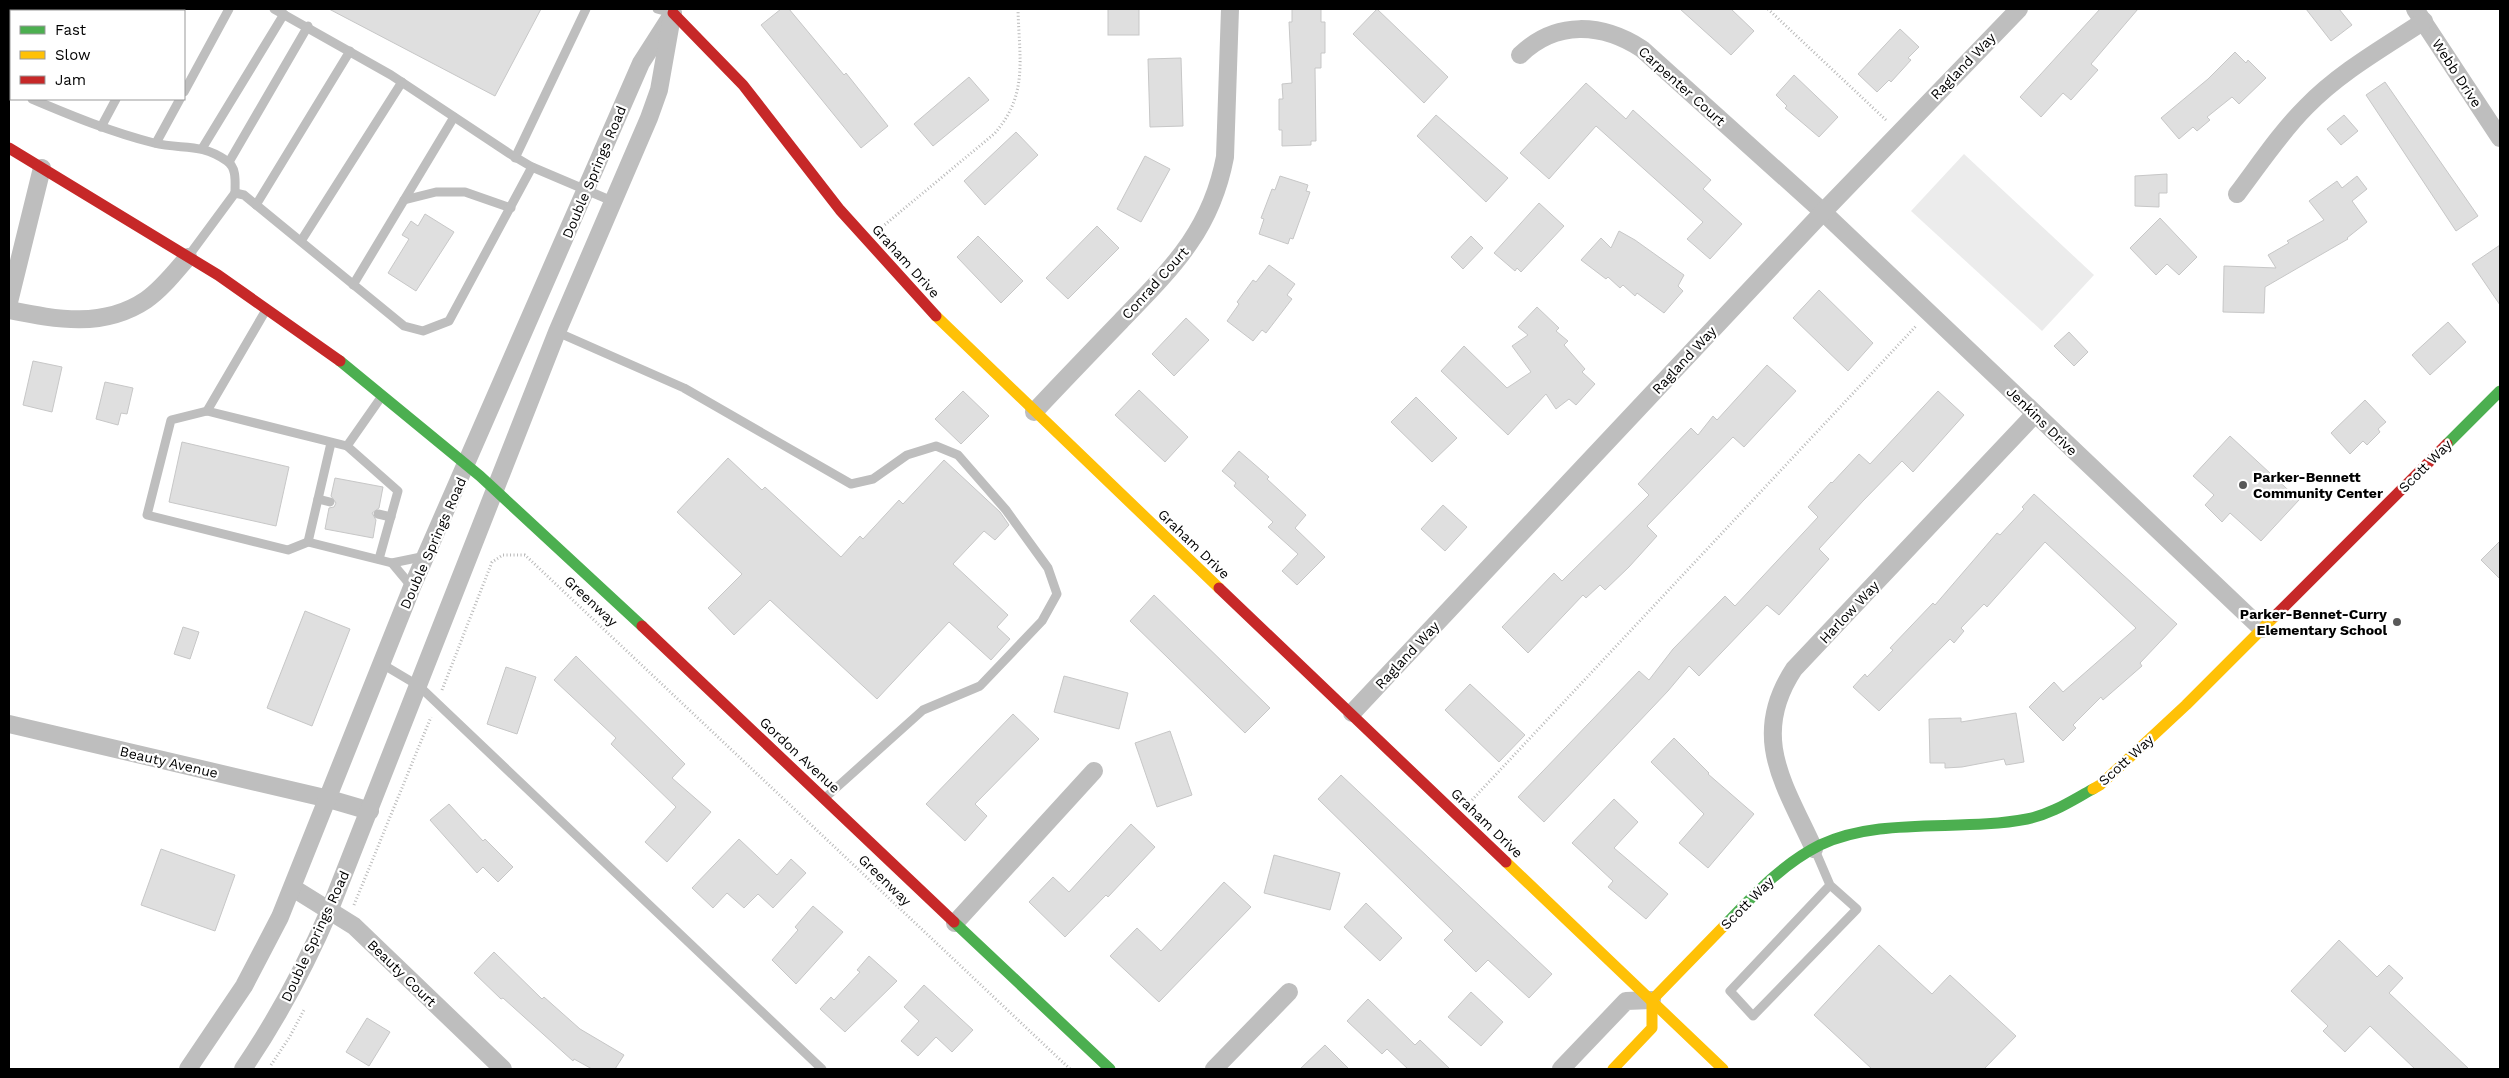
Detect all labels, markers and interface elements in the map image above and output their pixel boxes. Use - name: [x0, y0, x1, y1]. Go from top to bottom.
- legend: [10, 10, 185, 100]
- text: Fast: [55, 21, 87, 39]
- street label: Ragland Way: [1927, 29, 1999, 103]
- street label: Webb Drive: [2429, 36, 2485, 110]
- street label: Carpenter Court: [1636, 43, 1729, 129]
- text: Slow: [55, 46, 91, 64]
- text: Jam: [55, 71, 86, 89]
- street label: Double Springs Road: [559, 103, 629, 241]
- street label: Graham Drive: [869, 221, 943, 301]
- street label: Conrad Court: [1118, 244, 1192, 322]
- street label: Ragland Way: [1649, 322, 1720, 397]
- street label: Jenkins Drive: [2003, 383, 2081, 459]
- street label: Scott Way: [2395, 436, 2455, 496]
- place label: Parker-Bennett Community Center: [2253, 469, 2383, 501]
- street label: Double Springs Road: [397, 475, 469, 611]
- marker: Parker-Bennett Community Center: [2237, 479, 2249, 491]
- street label: Graham Drive: [1155, 506, 1233, 582]
- street label: Greenway: [561, 572, 621, 630]
- street label: Harlow Way: [1816, 577, 1883, 647]
- place label: Parker-Bennet-Curry Elementary School: [2240, 606, 2387, 638]
- marker: Parker-Bennet-Curry Elementary School: [2391, 616, 2403, 628]
- street label: Ragland Way: [1372, 617, 1443, 692]
- street label: Gordon Avenue: [757, 714, 843, 796]
- street label: Scott Way: [2095, 731, 2157, 789]
- street label: Beauty Avenue: [118, 743, 220, 781]
- street label: Graham Drive: [1448, 785, 1526, 861]
- street label: Greenway: [855, 851, 915, 909]
- street label: Double Springs Road: [278, 868, 352, 1004]
- street label: Scott Way: [1717, 873, 1777, 933]
- street label: Beauty Court: [364, 936, 440, 1010]

